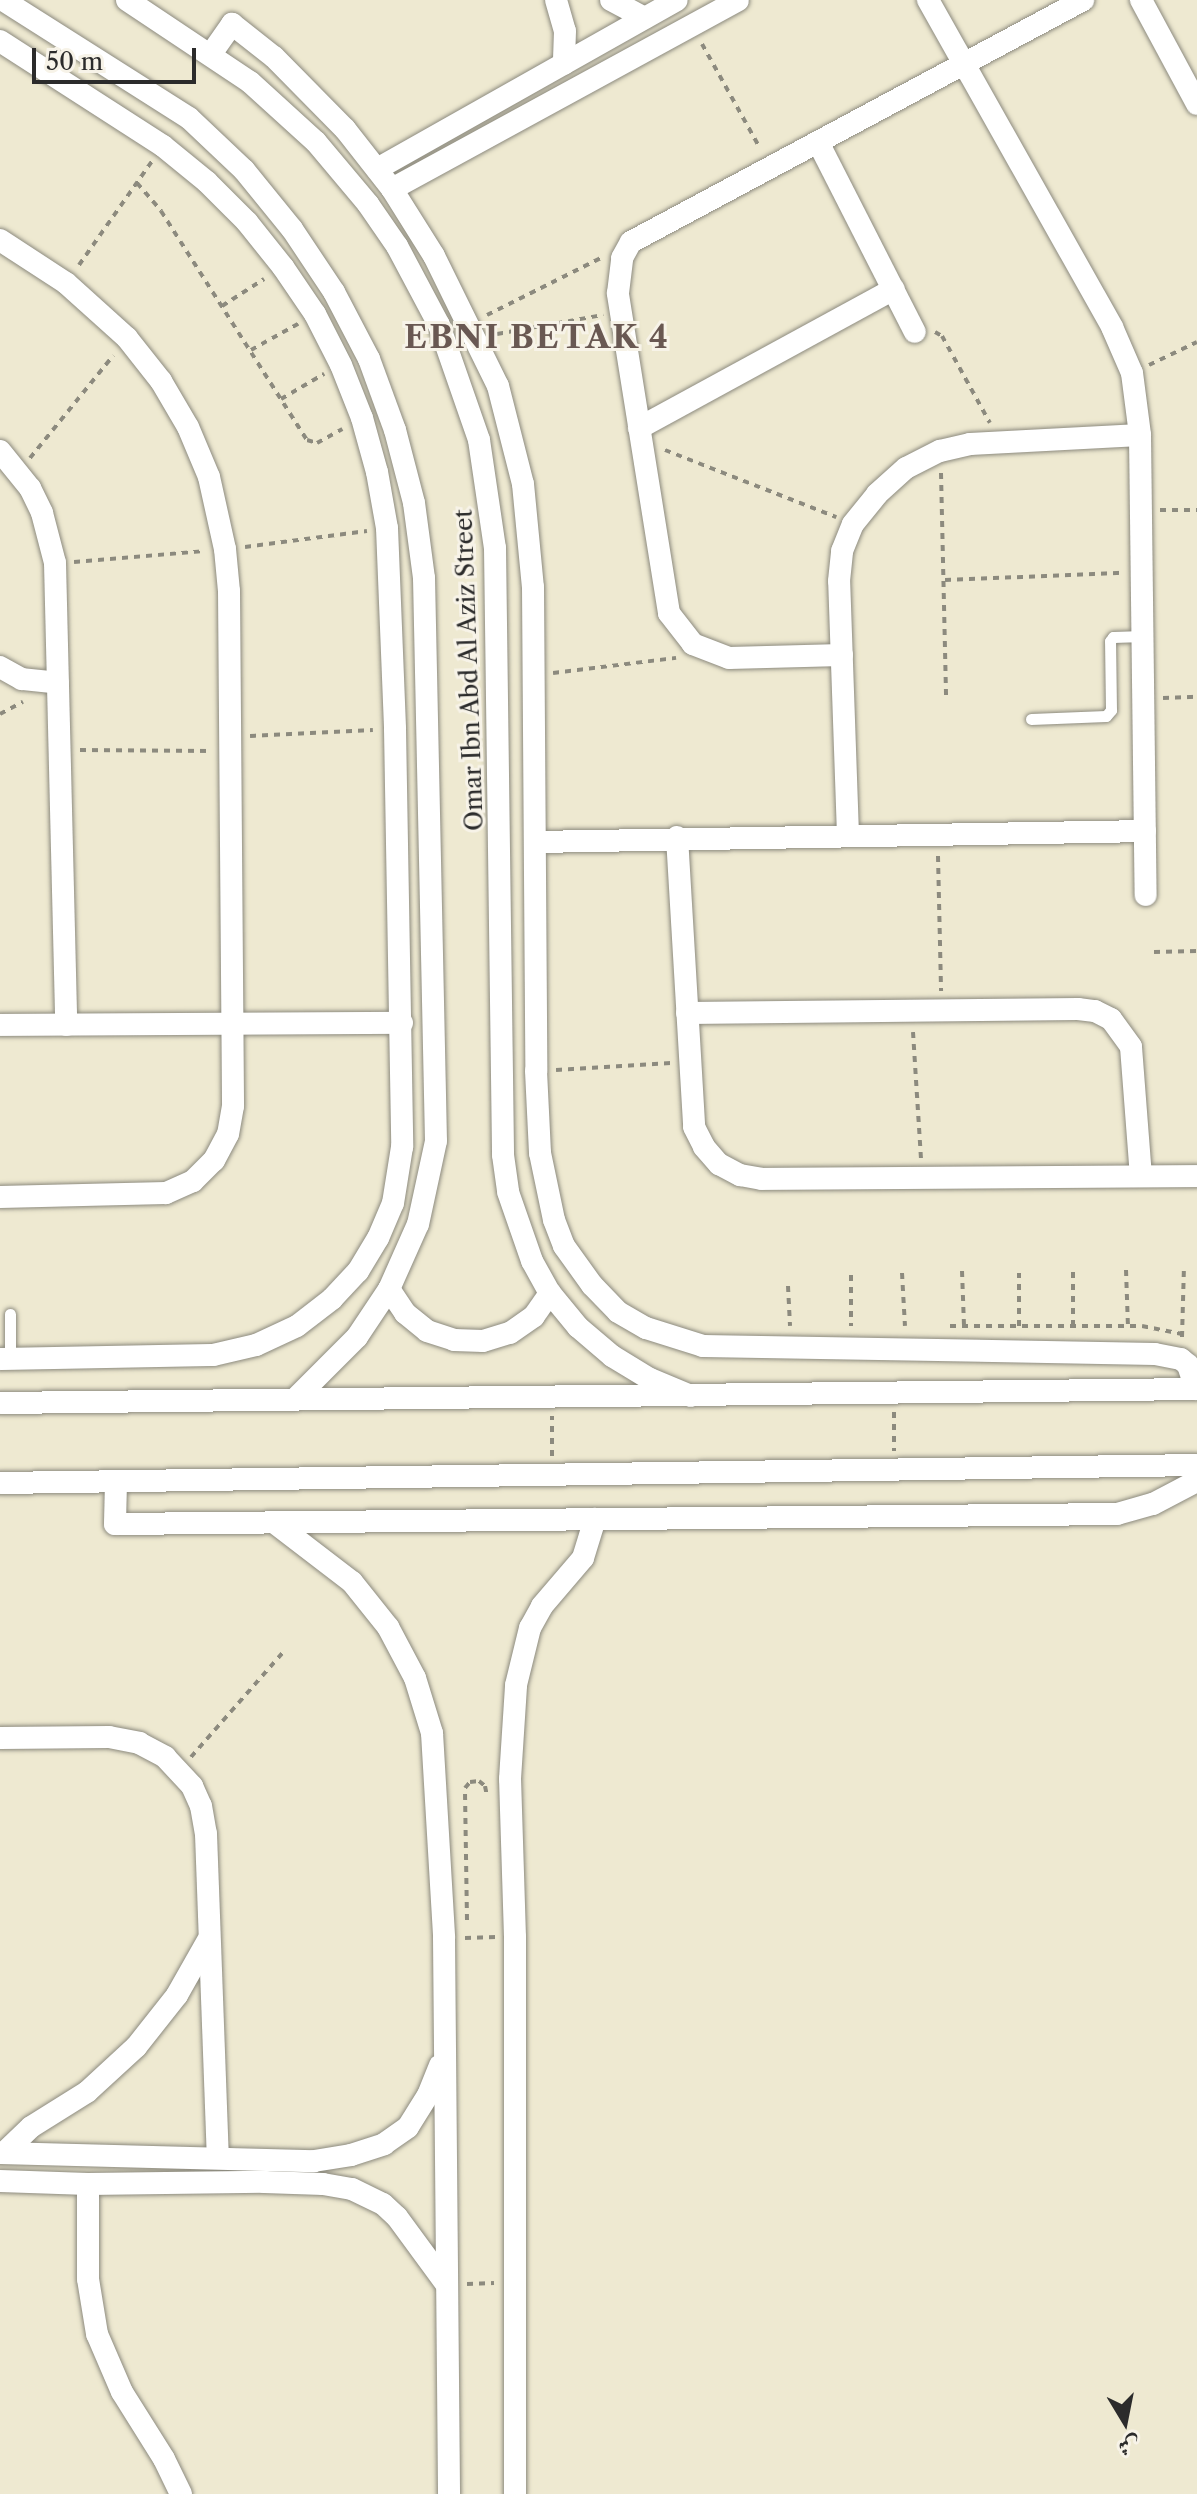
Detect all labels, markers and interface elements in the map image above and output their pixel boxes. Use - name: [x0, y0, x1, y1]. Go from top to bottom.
- scale bar: [36, 32, 200, 82]
- text: 50 m: [46, 47, 103, 76]
- district label: EBNI BETAK 4: [404, 318, 670, 356]
- street label: Omar Ibn Abd Al Aziz Street: [449, 507, 489, 833]
- north arrow: [1085, 2382, 1165, 2462]
- text: ش: [1116, 2431, 1142, 2461]

